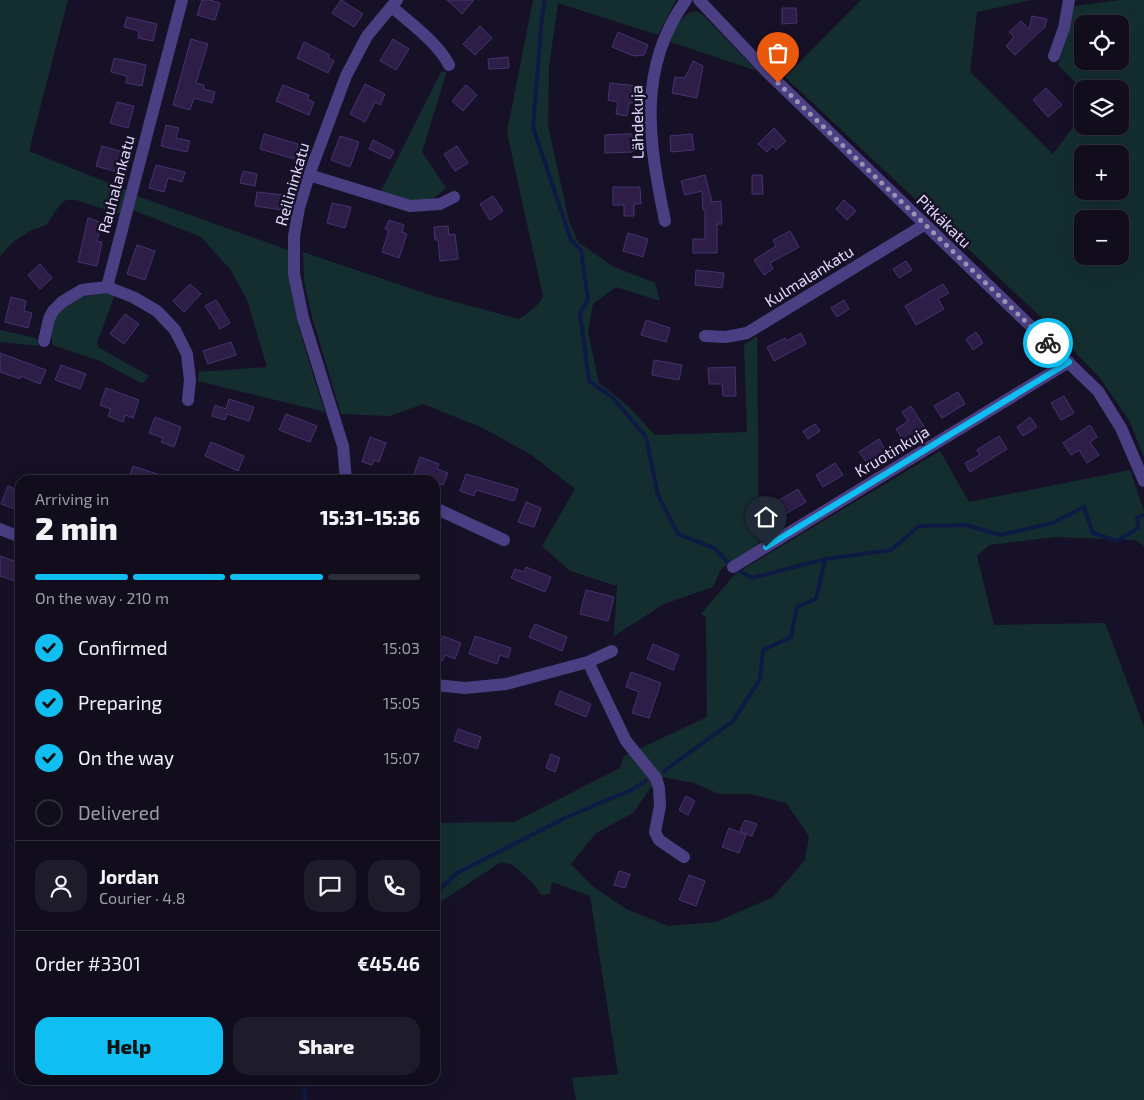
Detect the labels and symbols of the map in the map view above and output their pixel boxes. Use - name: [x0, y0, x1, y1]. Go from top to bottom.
- pin: [757, 32, 799, 83]
- street label: Lähdekuja: [626, 85, 648, 159]
- street label: Rauhalankatu: [93, 133, 138, 235]
- street label: Reilininkatu: [271, 140, 312, 228]
- street label: Pitkäkatu: [913, 190, 976, 251]
- street label: Kulmalankatu: [761, 241, 857, 310]
- courier: [1023, 318, 1073, 368]
- street label: Kruotinkuja: [851, 421, 933, 481]
- pin: [745, 496, 787, 547]

